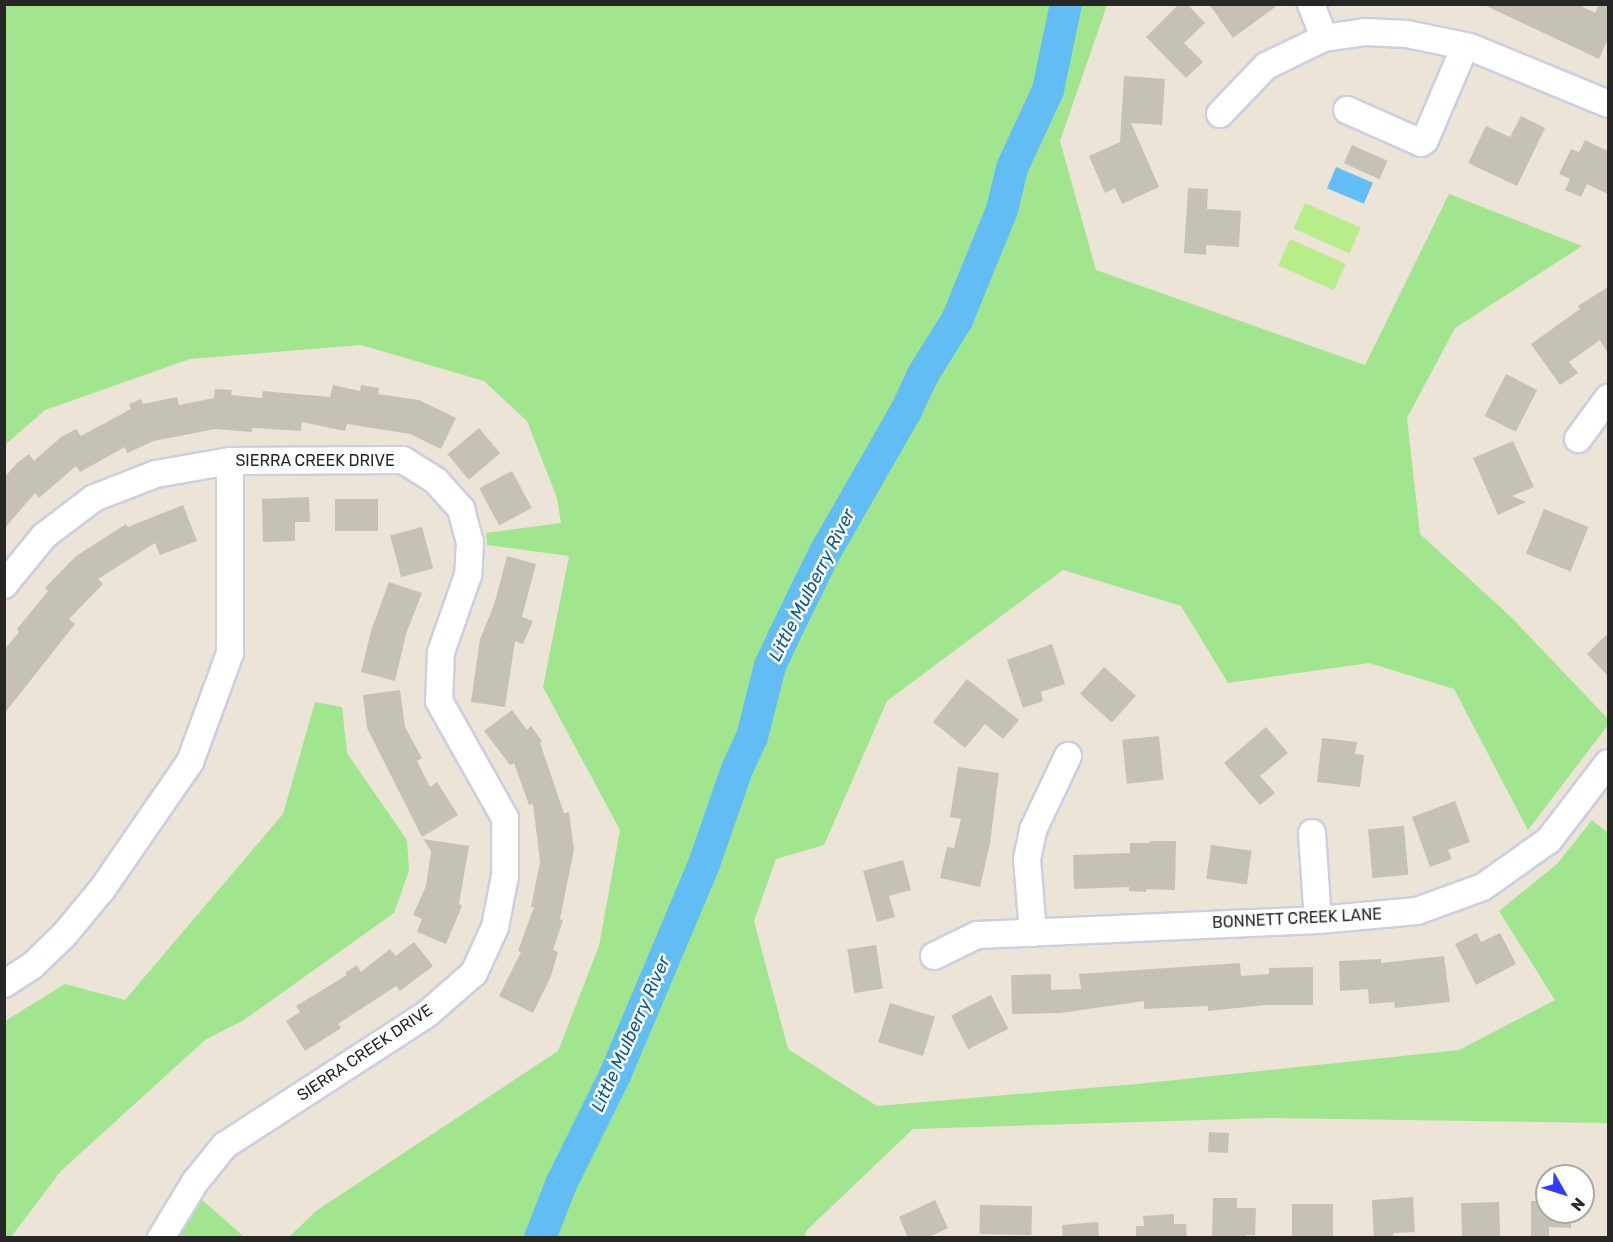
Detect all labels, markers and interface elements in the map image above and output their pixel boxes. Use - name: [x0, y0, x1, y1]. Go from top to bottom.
- street label: SIERRA CREEK DRIVE: [235, 451, 395, 471]
- water label: Little Mulberry River: [764, 505, 860, 665]
- street label: BONNETT CREEK LANE: [1211, 905, 1383, 933]
- water label: Little Mulberry River: [587, 953, 675, 1115]
- street label: SIERRA CREEK DRIVE: [293, 1000, 437, 1106]
- north arrow: [1535, 1164, 1595, 1224]
- text: N: [1567, 1194, 1589, 1215]

